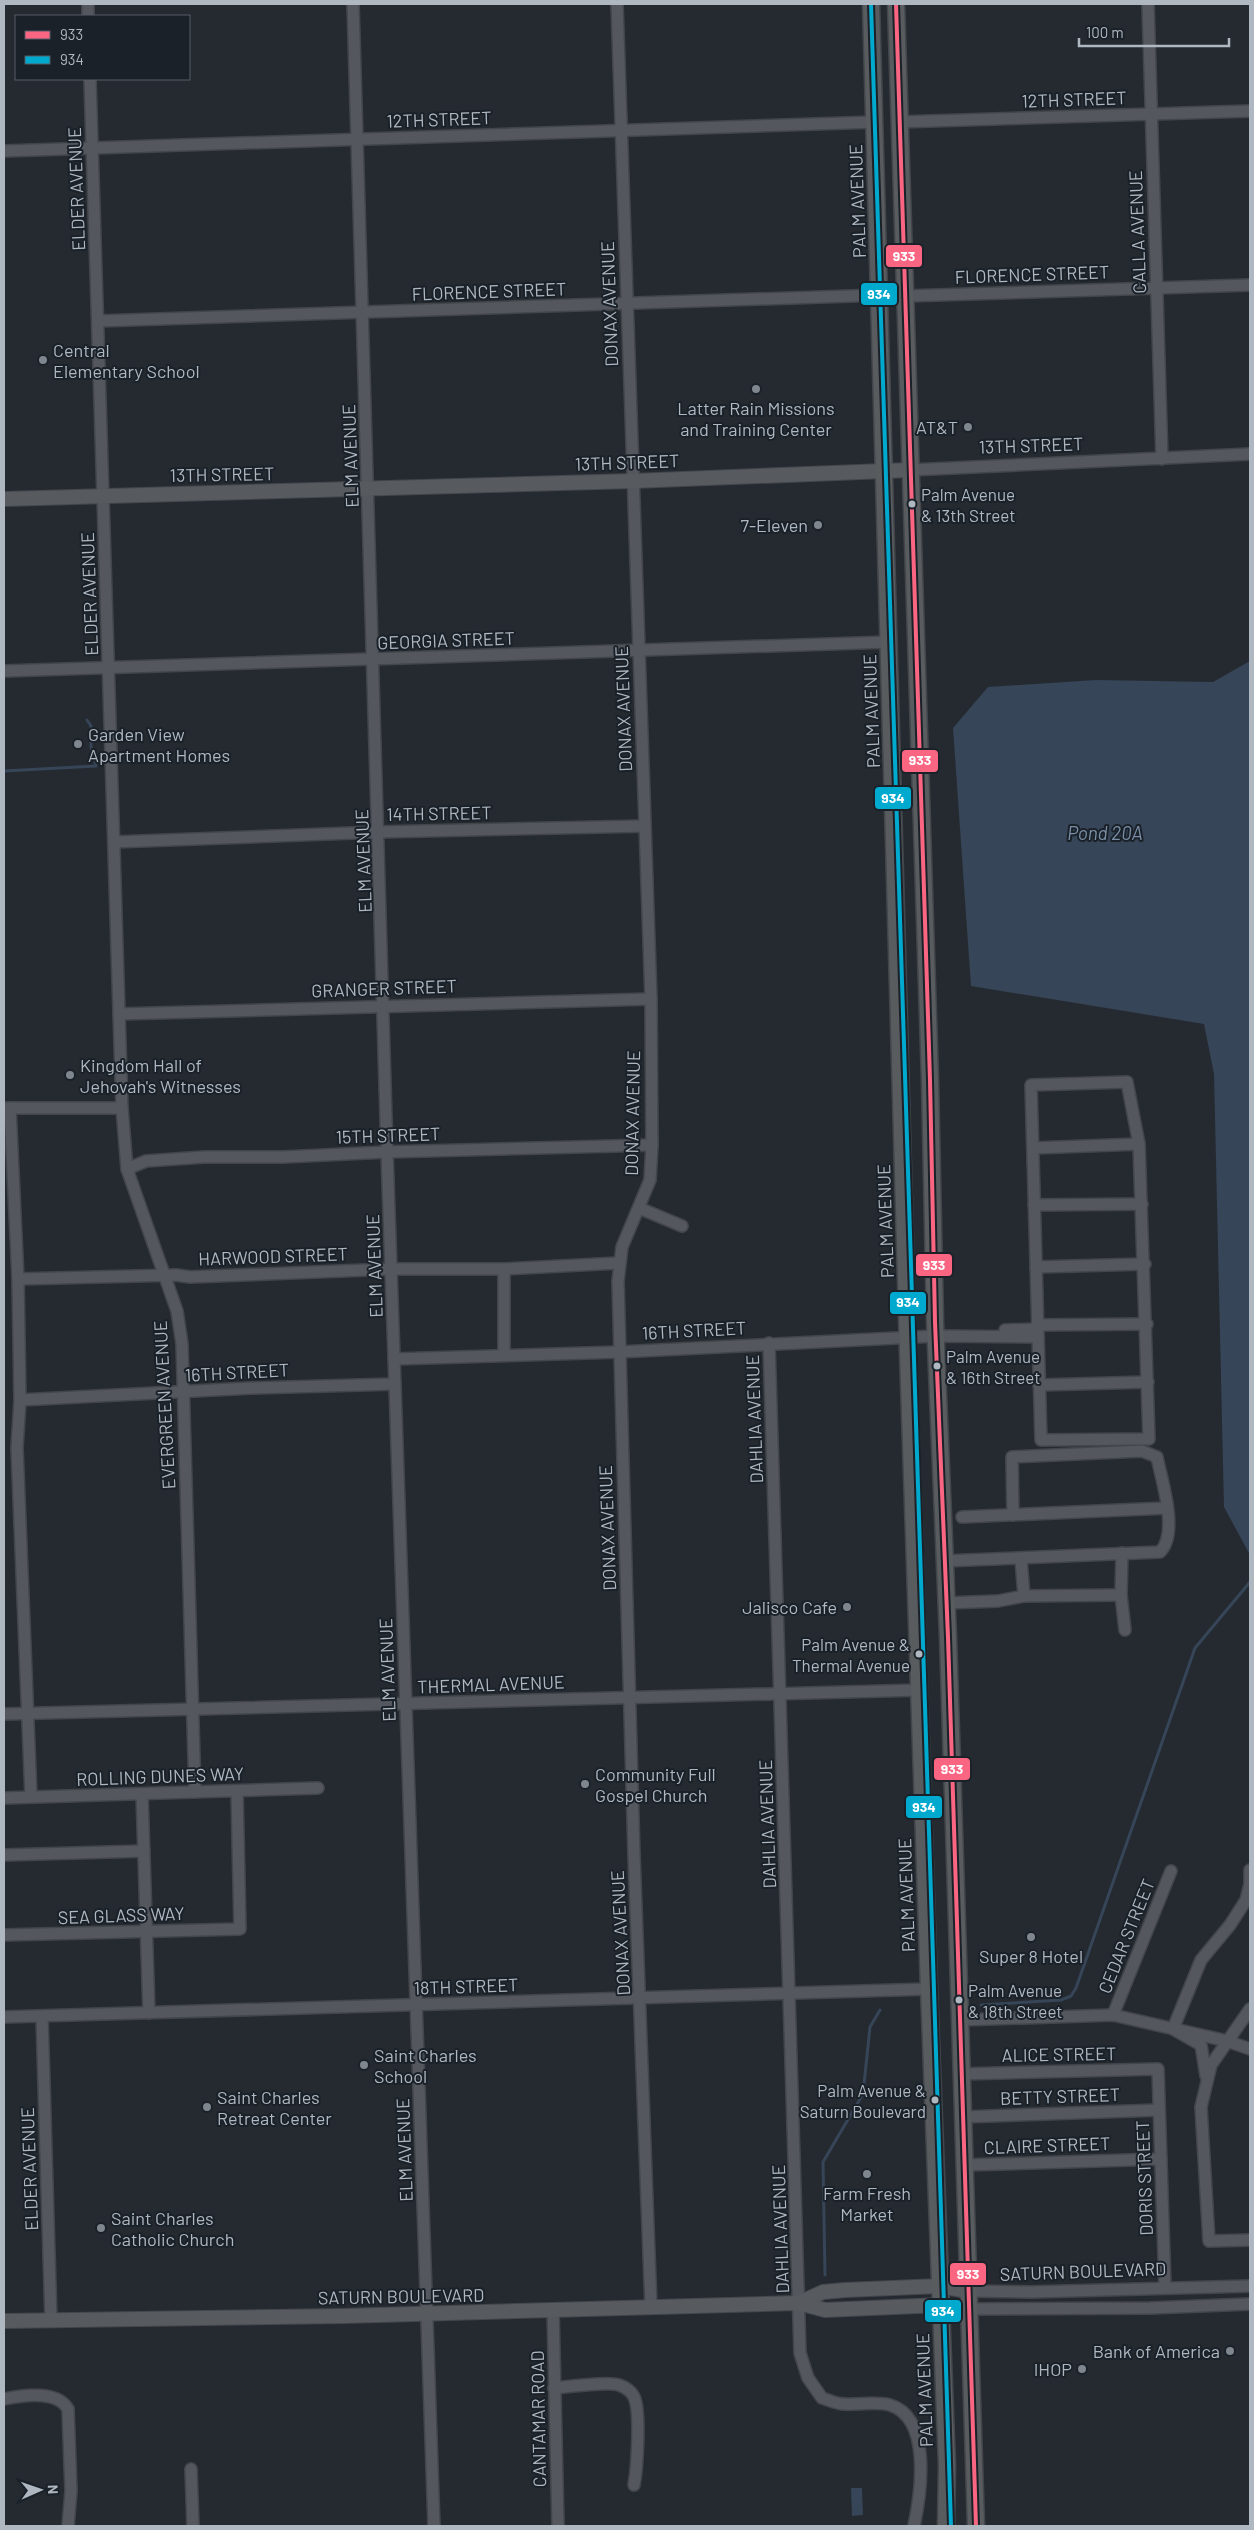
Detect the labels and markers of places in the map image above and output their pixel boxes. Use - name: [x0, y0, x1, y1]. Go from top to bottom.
- place label: Central Elementary School: [53, 339, 200, 382]
- marker: Central Elementary School: [37, 354, 49, 366]
- marker: Latter Rain Missions and Training Center: [750, 383, 762, 395]
- place label: Latter Rain Missions and Training Center: [677, 397, 835, 440]
- place label: AT&T: [916, 416, 958, 438]
- marker: AT&T: [962, 421, 974, 433]
- place label: Palm Avenue & 13th Street: [921, 484, 1015, 525]
- marker: Palm Avenue & 13th Street: [907, 499, 917, 509]
- place label: 7-Eleven: [740, 514, 808, 536]
- marker: 7-Eleven: [812, 519, 824, 531]
- place label: Garden View Apartment Homes: [88, 723, 230, 766]
- marker: Garden View Apartment Homes: [72, 738, 84, 750]
- place label: Kingdom Hall of Jehovah's Witnesses: [80, 1054, 241, 1097]
- marker: Kingdom Hall of Jehovah's Witnesses: [64, 1069, 76, 1081]
- place label: Palm Avenue & 16th Street: [946, 1346, 1040, 1387]
- marker: Palm Avenue & 16th Street: [932, 1361, 942, 1371]
- place label: Jalisco Cafe: [742, 1596, 837, 1618]
- marker: Jalisco Cafe: [841, 1601, 853, 1613]
- place label: Palm Avenue & Thermal Avenue: [792, 1634, 910, 1675]
- marker: Palm Avenue & Thermal Avenue: [914, 1649, 924, 1659]
- place label: Community Full Gospel Church: [595, 1763, 716, 1806]
- marker: Community Full Gospel Church: [579, 1778, 591, 1790]
- marker: Super 8 Hotel: [1025, 1931, 1037, 1943]
- place label: Super 8 Hotel: [979, 1945, 1083, 1967]
- place label: Palm Avenue & 18th Street: [968, 1980, 1063, 2021]
- marker: Palm Avenue & 18th Street: [954, 1995, 964, 2005]
- place label: Saint Charles School: [374, 2044, 477, 2087]
- marker: Saint Charles School: [358, 2059, 370, 2071]
- place label: Palm Avenue & Saturn Boulevard: [800, 2080, 926, 2121]
- place label: Saint Charles Retreat Center: [217, 2086, 332, 2129]
- marker: Palm Avenue & Saturn Boulevard: [930, 2095, 940, 2105]
- marker: Saint Charles Retreat Center: [201, 2101, 213, 2113]
- marker: Farm Fresh Market: [861, 2168, 873, 2180]
- place label: Farm Fresh Market: [823, 2182, 911, 2225]
- place label: Saint Charles Catholic Church: [111, 2207, 234, 2250]
- marker: Saint Charles Catholic Church: [95, 2222, 107, 2234]
- place label: Bank of America: [1093, 2340, 1220, 2362]
- marker: Bank of America: [1224, 2345, 1236, 2357]
- place label: IHOP: [1034, 2358, 1072, 2380]
- marker: IHOP: [1076, 2363, 1088, 2375]

